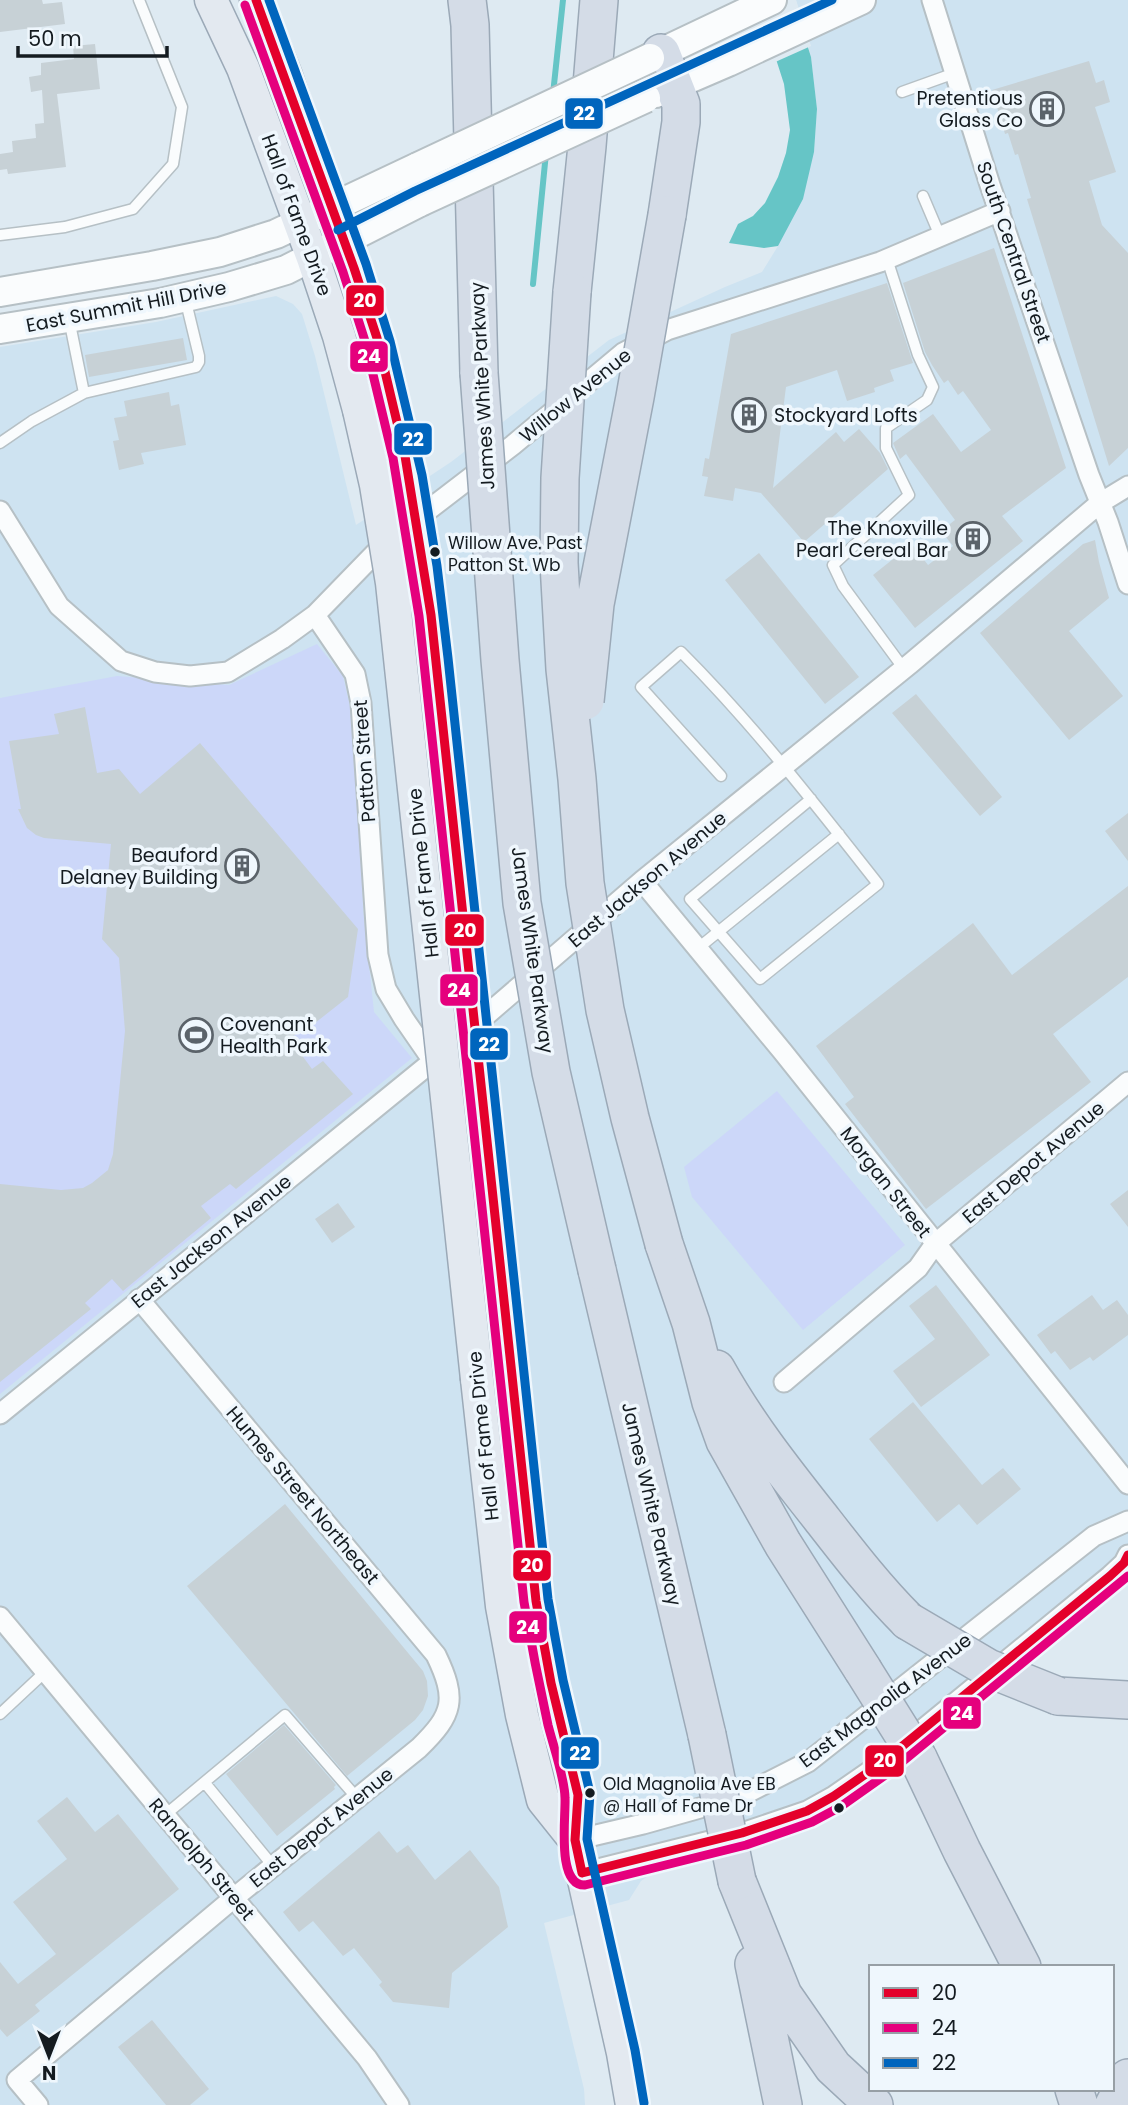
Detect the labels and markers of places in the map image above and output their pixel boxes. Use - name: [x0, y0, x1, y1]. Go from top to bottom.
- place label: Pretentious Glass Co: [916, 85, 1023, 134]
- building icon: Pretentious Glass Co: [1028, 90, 1066, 128]
- building icon: Stockyard Lofts: [730, 396, 768, 434]
- place label: Stockyard Lofts: [774, 402, 918, 429]
- place label: The Knoxville Pearl Cereal Bar: [796, 515, 948, 564]
- building icon: The Knoxville Pearl Cereal Bar: [954, 520, 992, 558]
- place label: Willow Ave. Past Patton St. Wb: [448, 531, 583, 577]
- marker: Willow Ave. Past Patton St. Wb: [428, 545, 442, 559]
- place label: Beauford Delaney Building: [60, 842, 218, 891]
- building icon: Beauford Delaney Building: [223, 847, 261, 885]
- place label: Covenant Health Park: [220, 1011, 328, 1060]
- sports icon: Covenant Health Park: [177, 1016, 215, 1054]
- place label: Old Magnolia Ave EB @ Hall of Fame Dr: [603, 1772, 776, 1818]
- marker: Old Magnolia Ave EB @ Hall of Fame Dr: [583, 1786, 597, 1800]
- unlabelled marker: [832, 1801, 846, 1815]

